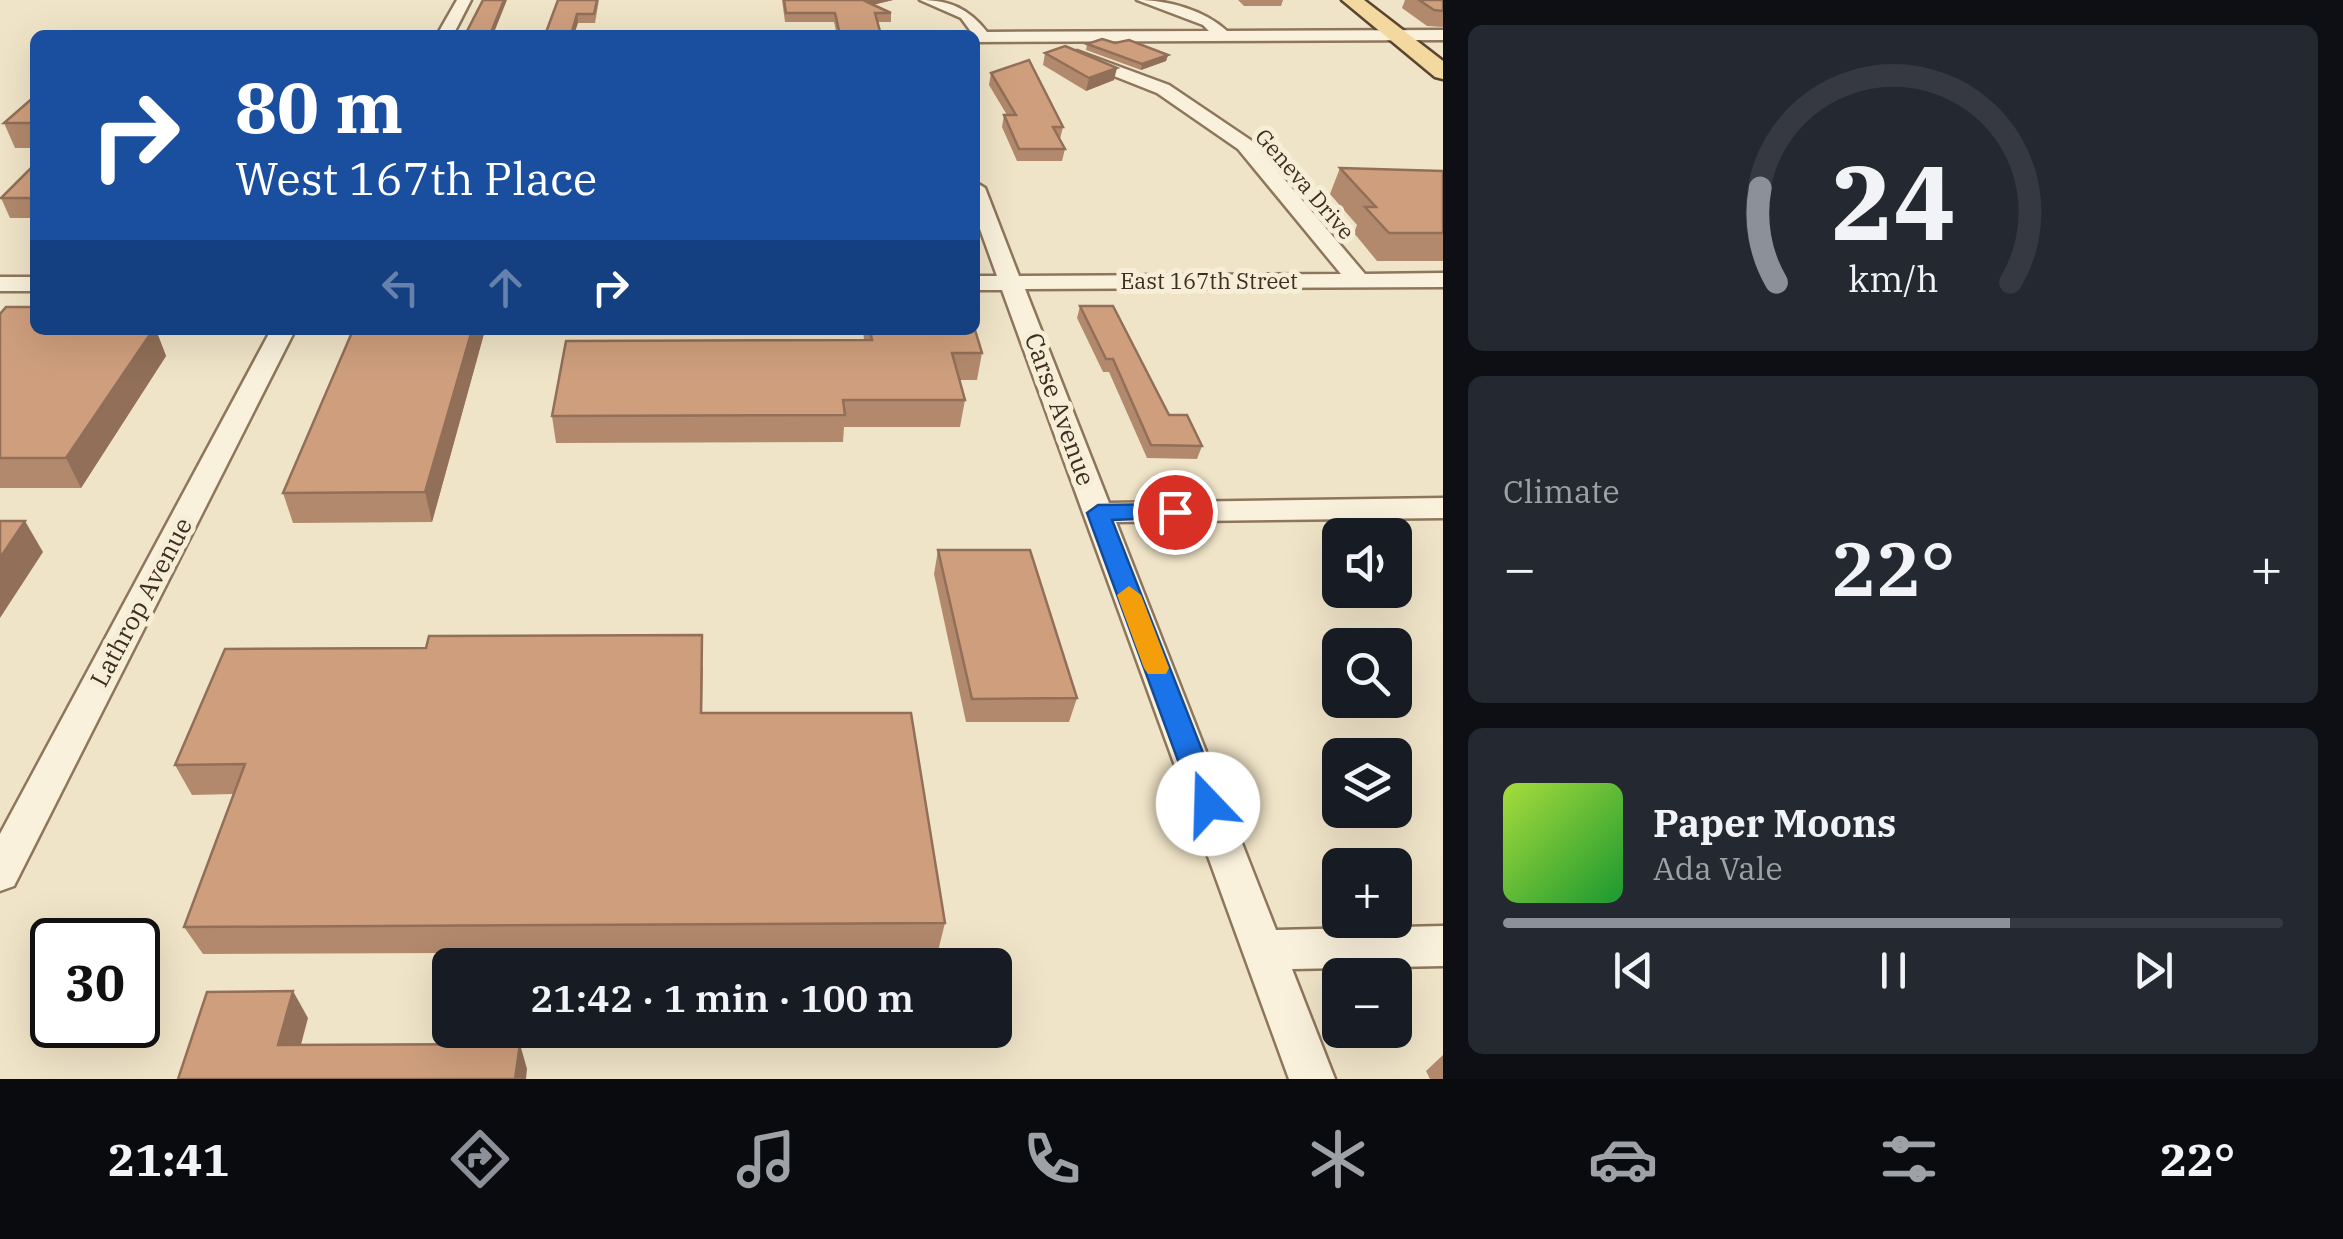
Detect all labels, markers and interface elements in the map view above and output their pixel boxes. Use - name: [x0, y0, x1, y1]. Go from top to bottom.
- text: 80 m: [235, 61, 403, 152]
- icon: right: [70, 70, 200, 200]
- street label: Geneva Drive: [1249, 122, 1361, 245]
- text: 24: [1831, 133, 1955, 269]
- text: West 167th Place: [235, 149, 597, 207]
- text: km/h: [1848, 255, 1938, 302]
- icon: left: [373, 260, 428, 315]
- icon: ahead: [478, 260, 533, 315]
- icon: right: [583, 260, 638, 315]
- street label: East 167th Street: [1120, 266, 1298, 295]
- street label: Carse Avenue: [1018, 328, 1103, 490]
- pin: [1133, 470, 1218, 555]
- text: Climate: [1503, 470, 1620, 512]
- icon: arrive: [1148, 485, 1203, 540]
- street label: Lathrop Avenue: [82, 512, 199, 692]
- map controls: [1322, 518, 1412, 1048]
- button: sound: [1322, 518, 1412, 608]
- text: 22°: [1830, 519, 1956, 617]
- text: −: [1503, 532, 1536, 603]
- text: +: [2250, 532, 2283, 603]
- button: search: [1322, 628, 1412, 718]
- button: layers: [1322, 738, 1412, 828]
- position arrow: [1156, 752, 1260, 856]
- text: Paper Moons: [1653, 798, 1896, 847]
- text: Ada Vale: [1653, 847, 1783, 889]
- button: +: [1322, 848, 1412, 938]
- speed limit sign: 30: [30, 918, 160, 1048]
- icon: previous: [1606, 943, 1661, 998]
- icon: pause: [1866, 943, 1921, 998]
- icon: next: [2126, 943, 2181, 998]
- button: −: [1322, 958, 1412, 1048]
- text: 21:42 · 1 min · 100 m: [530, 973, 914, 1022]
- icon: directions: [445, 1124, 515, 1194]
- icon: music: [731, 1124, 801, 1194]
- icon: phone: [1017, 1124, 1087, 1194]
- icon: climate: [1303, 1124, 1373, 1194]
- icon: car: [1588, 1124, 1658, 1194]
- icon: filters: [1874, 1124, 1944, 1194]
- text: 21:41: [108, 1130, 230, 1188]
- text: 22°: [2160, 1130, 2235, 1188]

